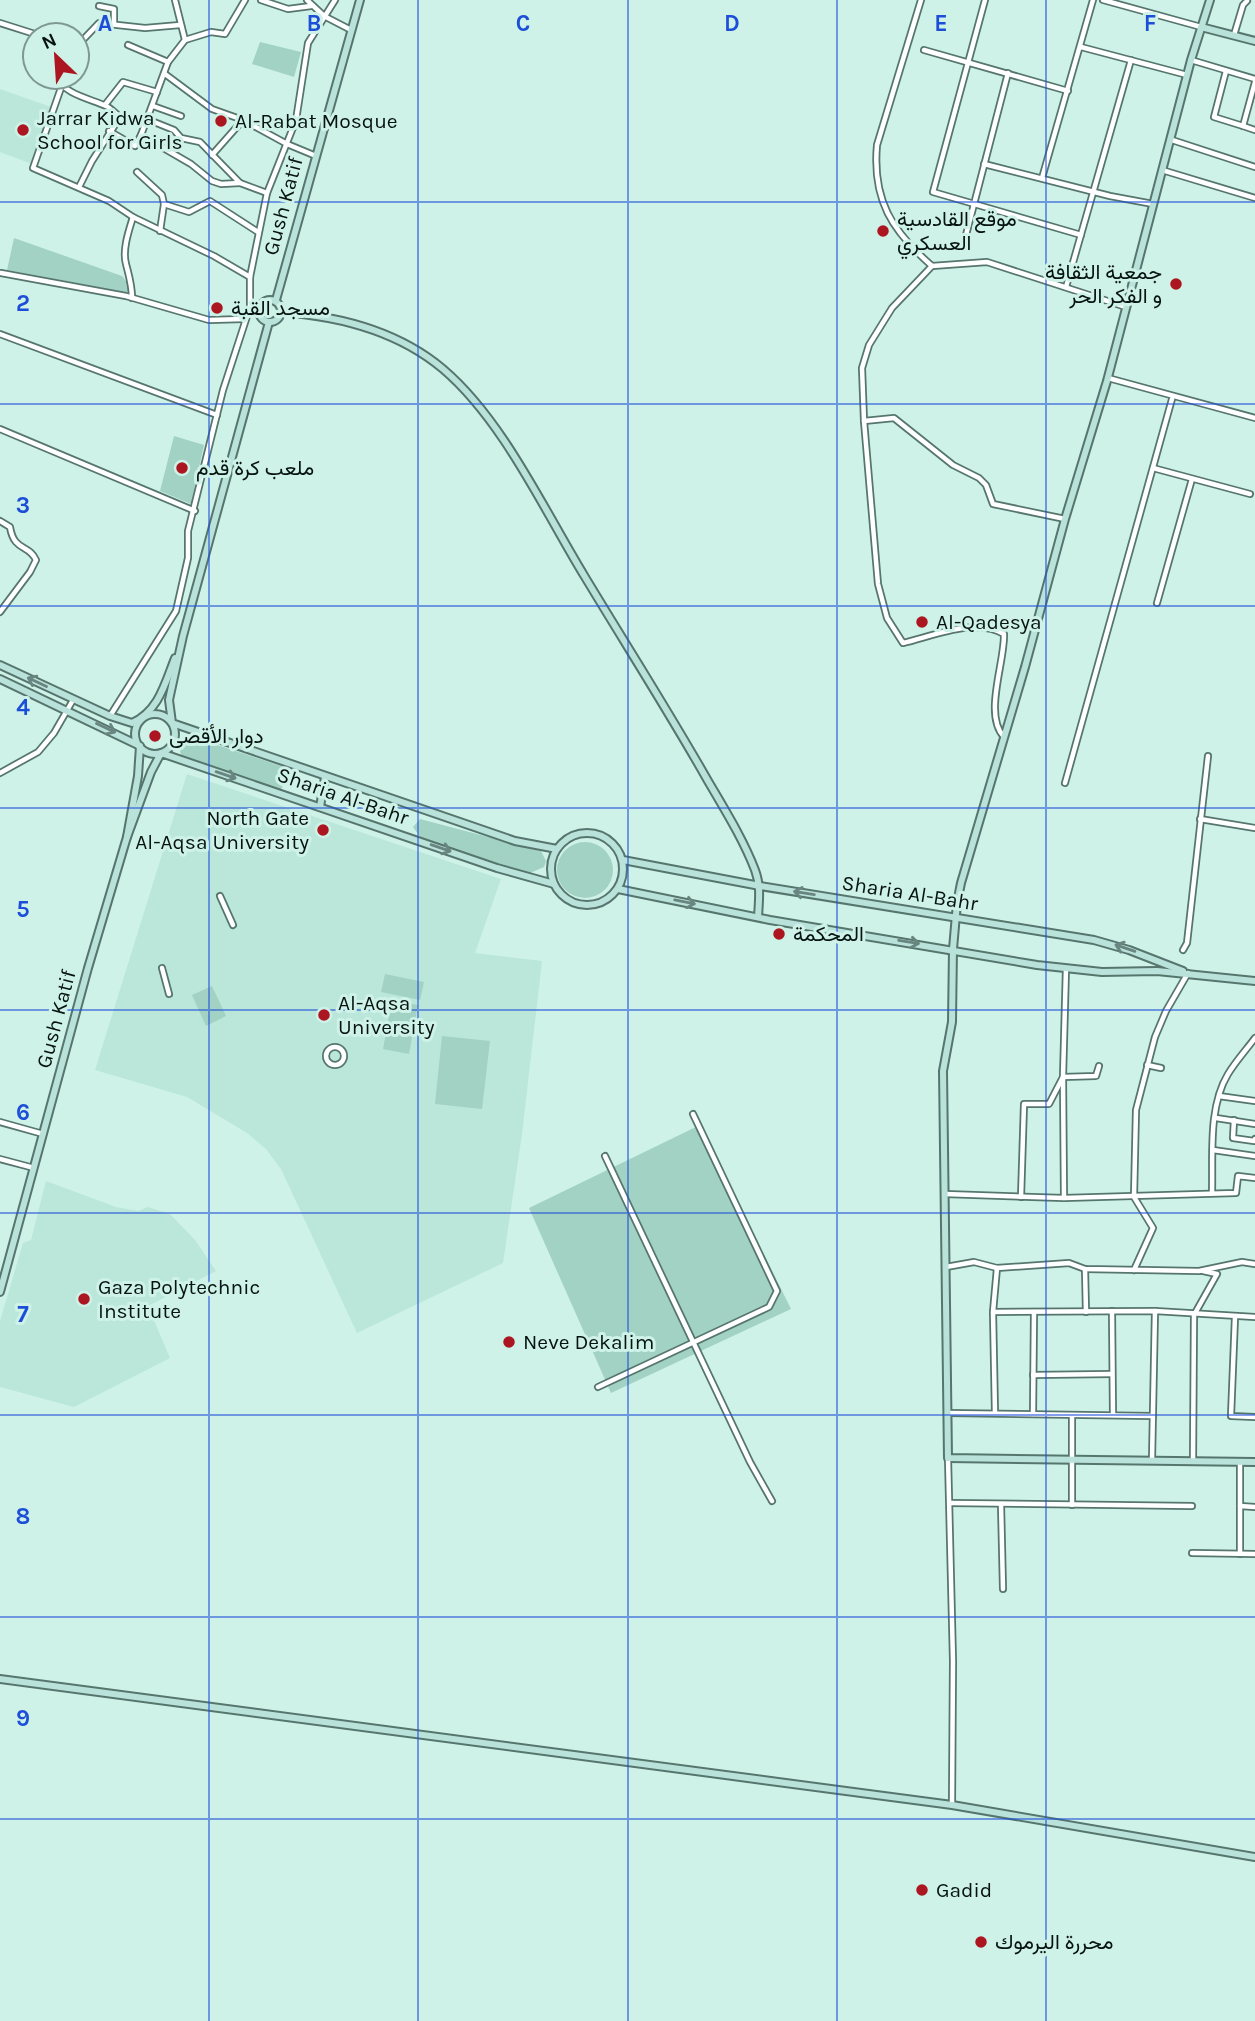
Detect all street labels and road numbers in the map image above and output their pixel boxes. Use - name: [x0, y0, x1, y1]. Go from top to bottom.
- street label: Gush Katif: [258, 154, 308, 258]
- street label: Sharia Al-Bahr: [274, 762, 412, 830]
- street label: Sharia Al-Bahr: [840, 870, 980, 916]
- street label: Gush Katif: [31, 967, 81, 1071]

